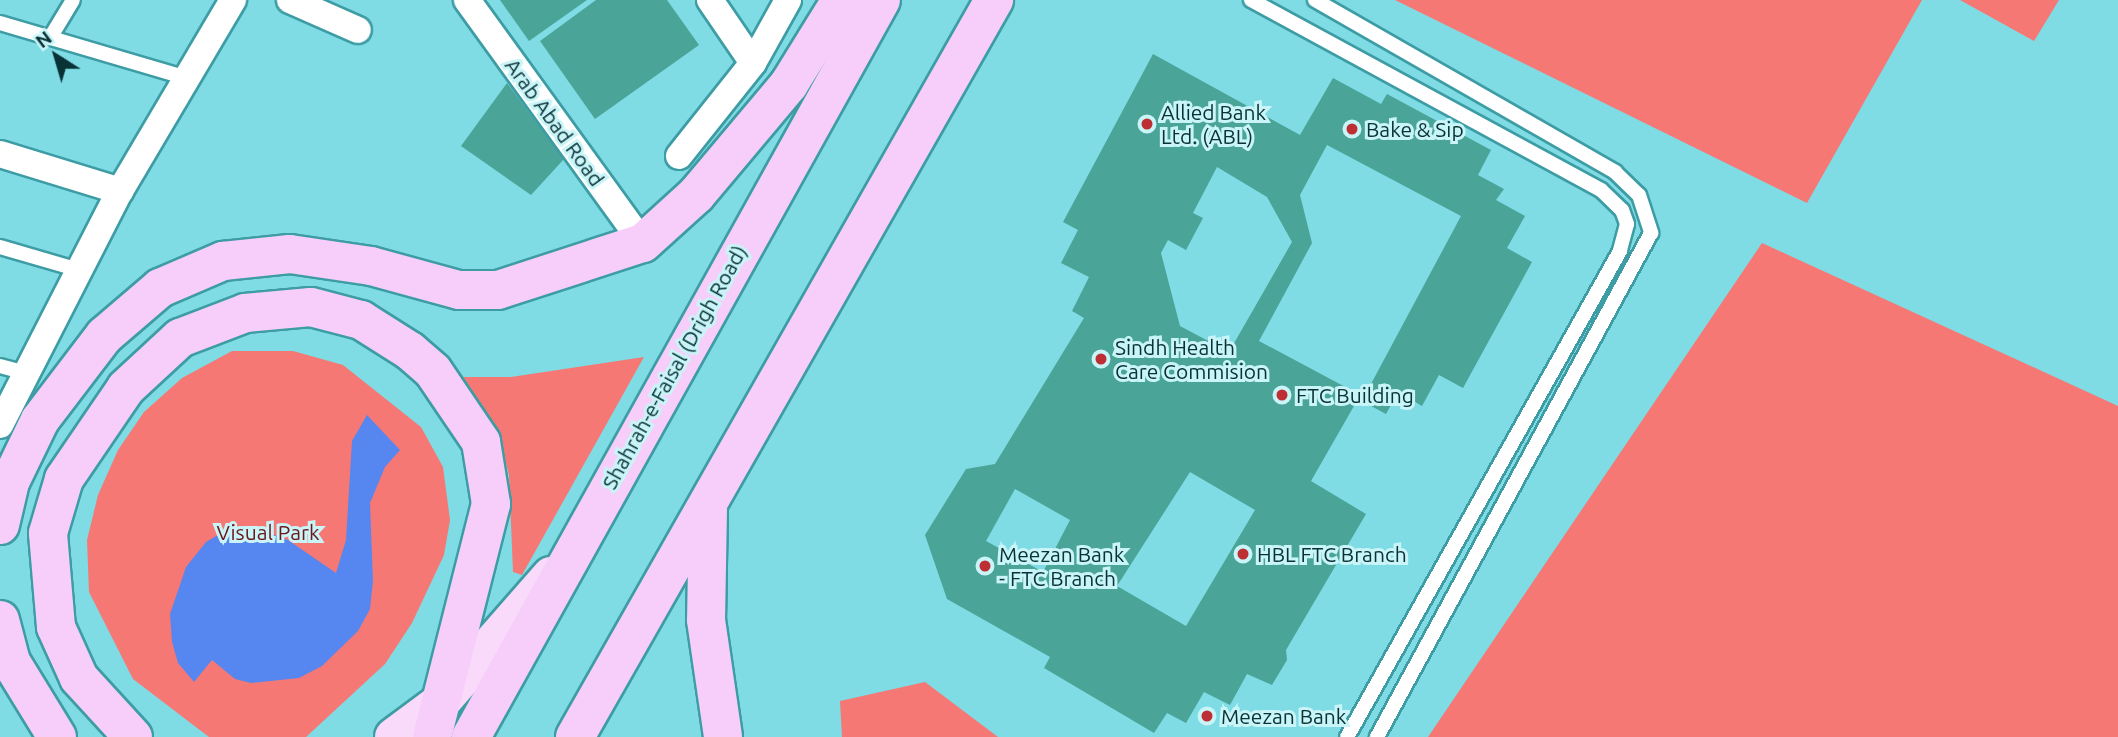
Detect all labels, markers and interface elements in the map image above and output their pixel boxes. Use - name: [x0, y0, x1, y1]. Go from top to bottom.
- north arrow: [21, 21, 91, 91]
- text: N: [31, 26, 56, 52]
- street label: Arab Abad Road: [500, 53, 610, 191]
- place label: Allied Bank Ltd. (ABL): [1161, 99, 1266, 149]
- marker: Allied Bank Ltd. (ABL): [1139, 116, 1155, 132]
- place label: Bake & Sip: [1366, 116, 1464, 142]
- marker: Bake & Sip: [1344, 121, 1360, 137]
- street label: Shahrah-e-Faisal (Drigh Road): [596, 241, 752, 493]
- place label: Sindh Health Care Commision: [1115, 334, 1268, 384]
- marker: Sindh Health Care Commision: [1093, 351, 1109, 367]
- place label: FTC Building: [1296, 382, 1414, 408]
- marker: FTC Building: [1274, 387, 1290, 403]
- park label: Visual Park: [216, 519, 320, 545]
- place label: Meezan Bank - FTC Branch: [999, 541, 1124, 591]
- place label: HBL FTC Branch: [1257, 541, 1407, 567]
- marker: HBL FTC Branch: [1235, 546, 1251, 562]
- marker: Meezan Bank - FTC Branch: [977, 558, 993, 574]
- place label: Meezan Bank: [1221, 703, 1346, 729]
- marker: Meezan Bank: [1199, 708, 1215, 724]

